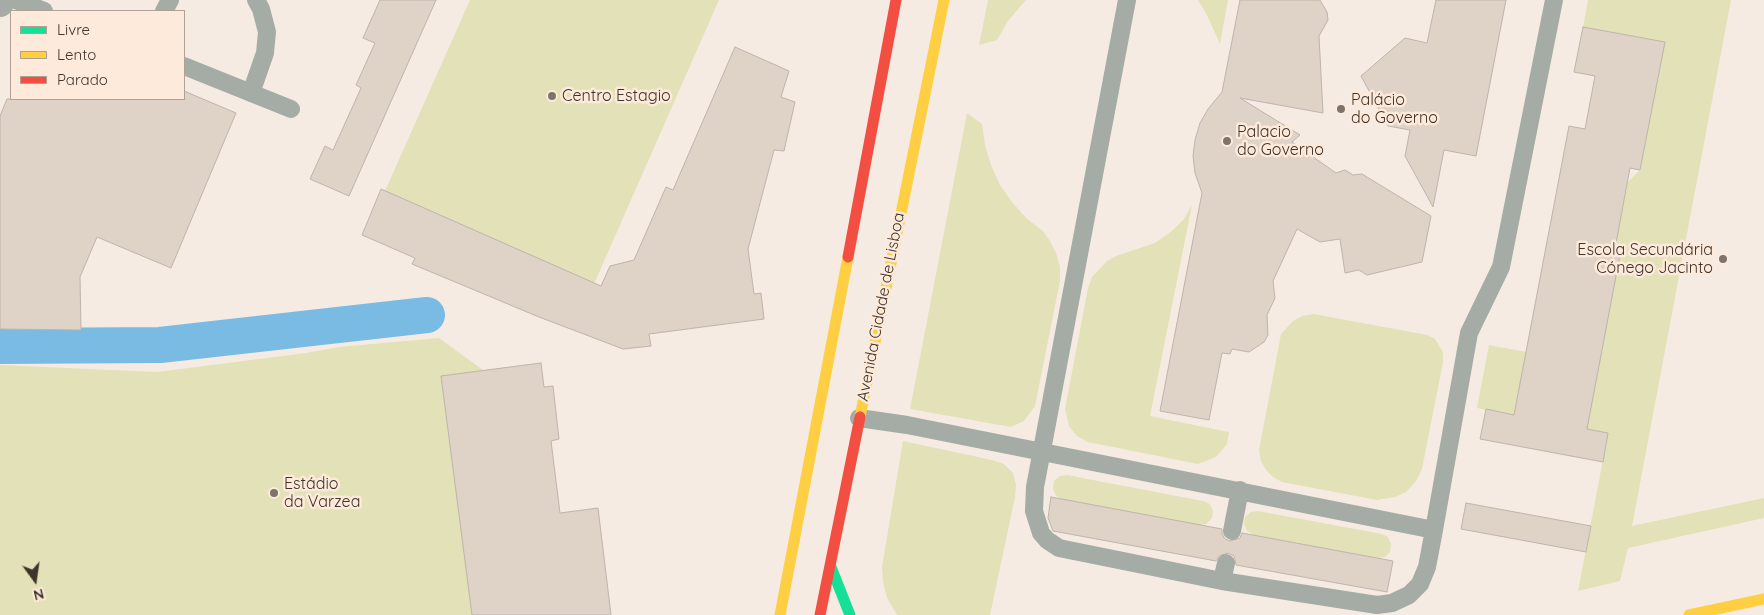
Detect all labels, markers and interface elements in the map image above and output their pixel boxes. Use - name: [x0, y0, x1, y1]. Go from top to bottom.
- legend: [10, 10, 185, 100]
- text: Livre: [57, 20, 90, 39]
- text: Lento: [57, 45, 96, 64]
- text: Parado: [57, 70, 108, 89]
- place label: Centro Estagio: [562, 86, 671, 106]
- marker: Centro Estagio: [546, 90, 558, 102]
- place label: Palácio do Governo: [1351, 90, 1438, 128]
- marker: Palácio do Governo: [1335, 103, 1347, 115]
- place label: Palacio do Governo: [1237, 122, 1324, 160]
- marker: Palacio do Governo: [1221, 135, 1233, 147]
- street label: Avenida Cidade de Lisboa: [853, 211, 909, 403]
- place label: Escola Secundária Cónego Jacinto: [1577, 240, 1713, 278]
- marker: Escola Secundária Cónego Jacinto: [1717, 253, 1729, 265]
- place label: Estádio da Varzea: [284, 474, 360, 512]
- marker: Estádio da Varzea: [268, 487, 280, 499]
- north arrow: [10, 555, 60, 605]
- text: N: [31, 585, 46, 605]

